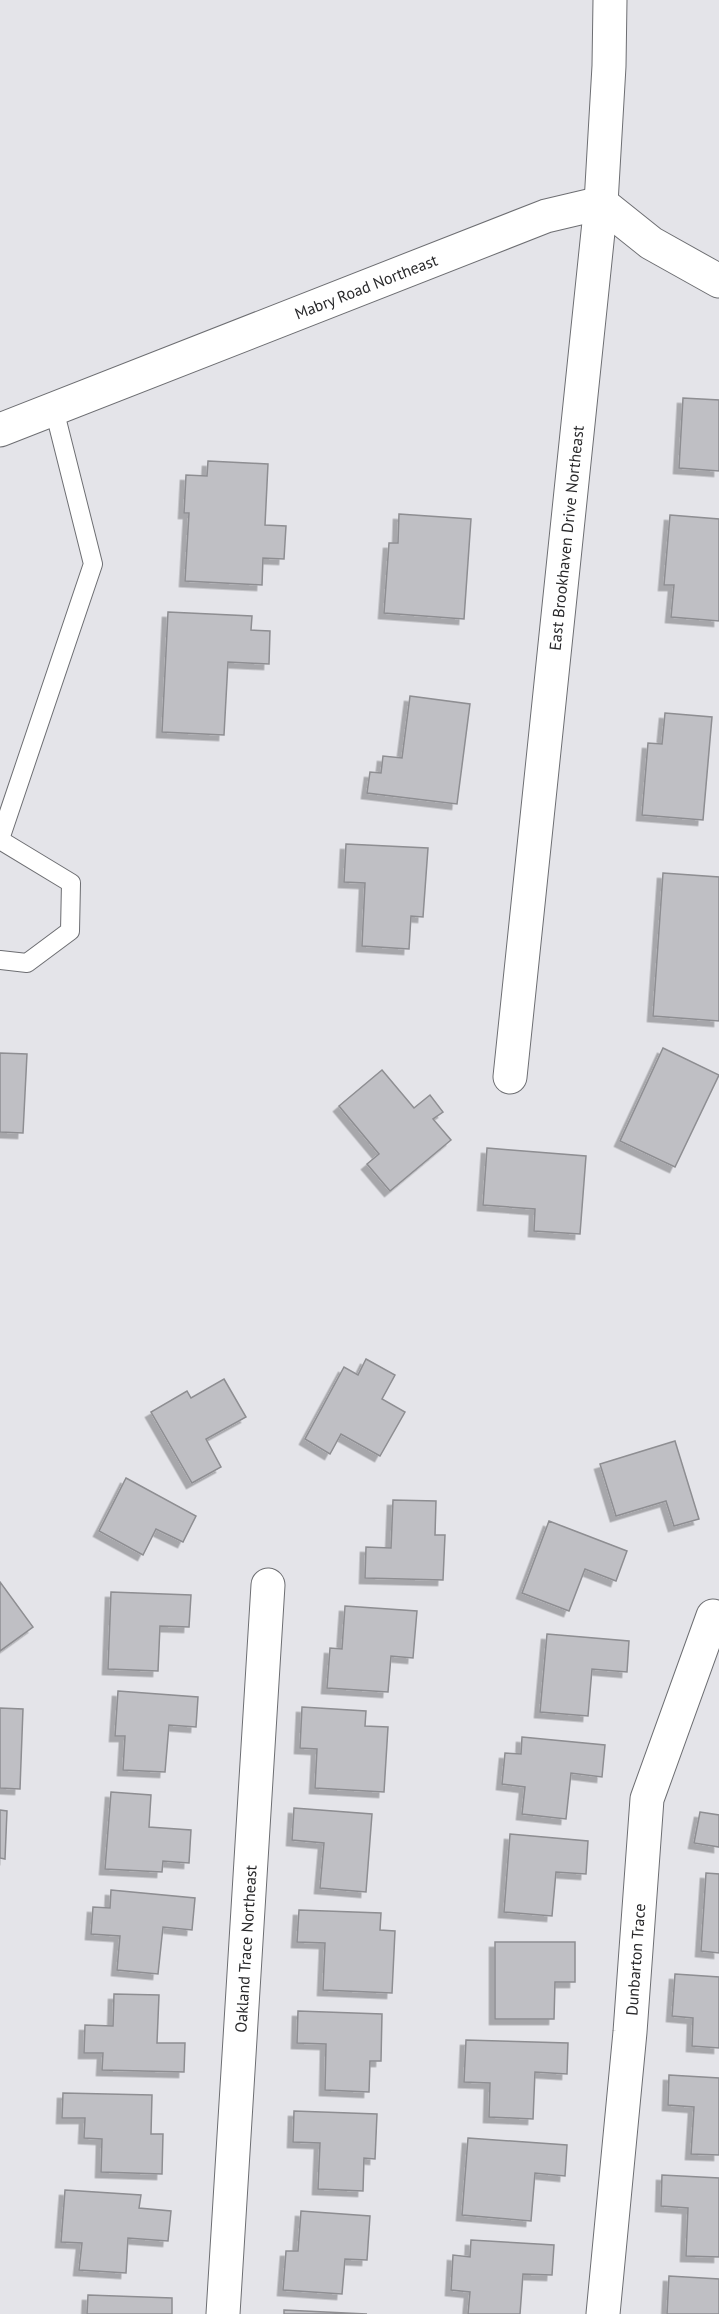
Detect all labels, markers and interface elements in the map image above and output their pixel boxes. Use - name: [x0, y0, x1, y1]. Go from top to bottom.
- street label: Mabry Road Northeast: [292, 249, 441, 324]
- street label: East Brookhaven Drive Northeast: [544, 424, 588, 651]
- street label: Oakland Trace Northeast: [230, 1864, 261, 2033]
- street label: Dunbarton Trace: [621, 1903, 649, 2016]

